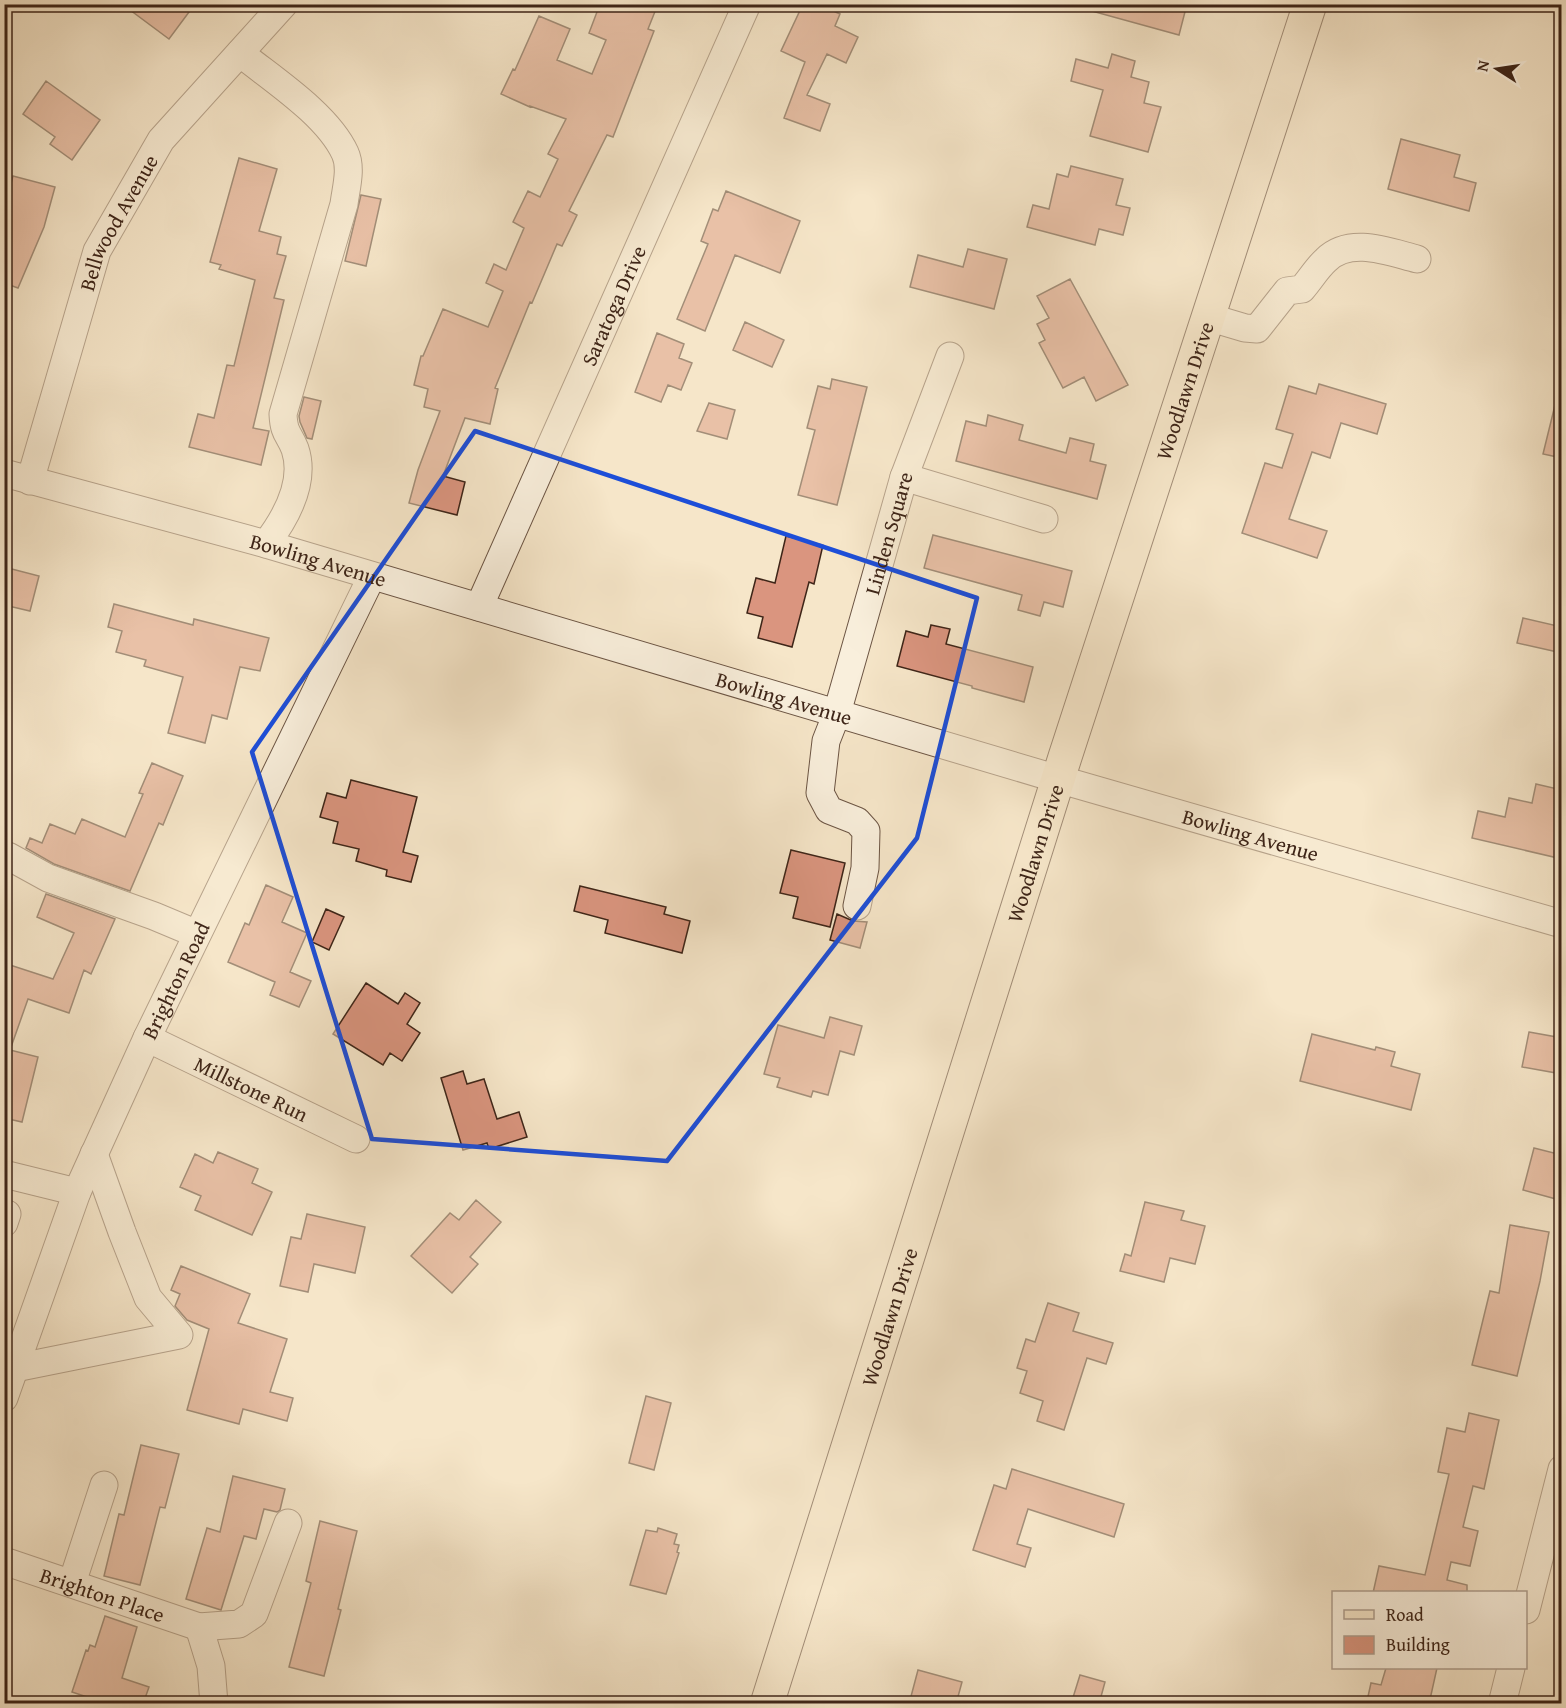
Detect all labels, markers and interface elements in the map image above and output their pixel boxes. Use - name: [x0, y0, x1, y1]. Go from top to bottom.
- north arrow: [1467, 39, 1527, 99]
- text: N: [1469, 58, 1495, 74]
- street label: Bellwood Avenue: [71, 148, 165, 294]
- street label: Saratoga Drive: [573, 240, 653, 371]
- street label: Woodlawn Drive: [1147, 317, 1221, 464]
- street label: Linden Square: [856, 468, 920, 598]
- street label: Bowling Avenue: [247, 525, 390, 594]
- street label: Bowling Avenue: [712, 663, 856, 733]
- street label: Woodlawn Drive: [998, 780, 1071, 926]
- street label: Bowling Avenue: [1179, 800, 1323, 869]
- street label: Brighton Road: [133, 916, 217, 1044]
- street label: Millstone Run: [189, 1048, 314, 1129]
- street label: Woodlawn Drive: [853, 1243, 925, 1390]
- street label: Brighton Place: [36, 1559, 169, 1630]
- legend: [1332, 1591, 1527, 1669]
- text: Road: [1386, 1601, 1424, 1628]
- text: Building: [1386, 1631, 1450, 1658]

